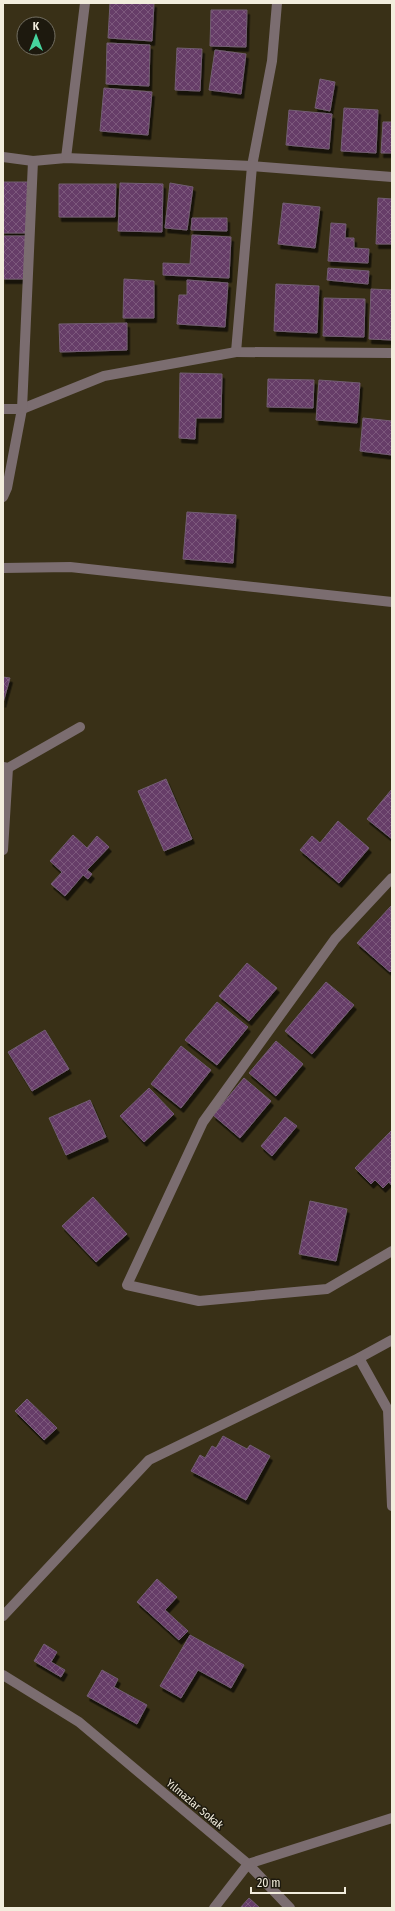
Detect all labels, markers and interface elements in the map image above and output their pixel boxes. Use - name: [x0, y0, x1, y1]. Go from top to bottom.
- north arrow: [16, 16, 56, 56]
- text: K: [33, 20, 40, 33]
- street label: Yılmazlar Sokak: [164, 1777, 226, 1832]
- scale bar: [251, 1869, 345, 1895]
- text: 20 m: [257, 1876, 281, 1890]

